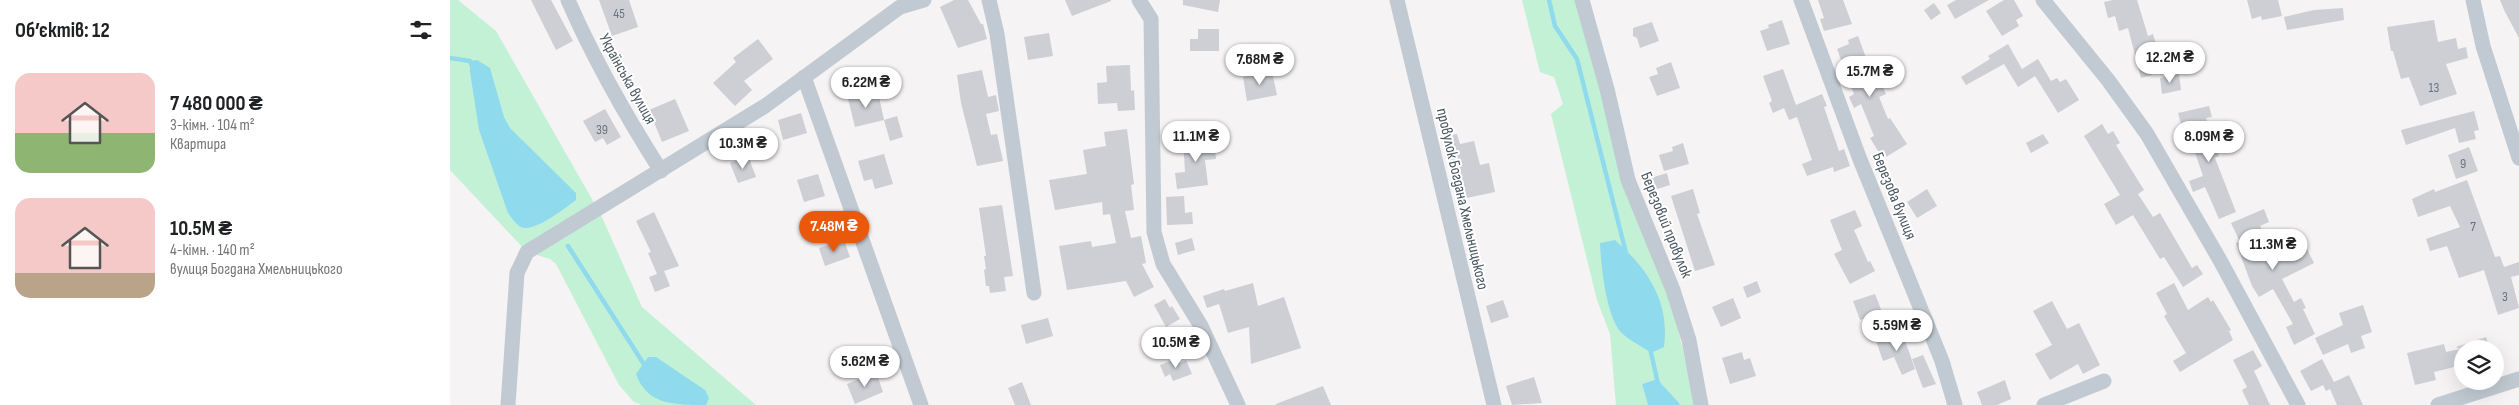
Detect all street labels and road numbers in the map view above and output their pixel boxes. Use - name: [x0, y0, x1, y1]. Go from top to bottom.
- street label: Українська вулиця: [594, 30, 660, 128]
- street label: провулок Богдана Хмельницького: [1432, 106, 1492, 292]
- street label: Березова вулиця: [1868, 150, 1920, 242]
- street label: Березовий провулок: [1636, 169, 1696, 282]

